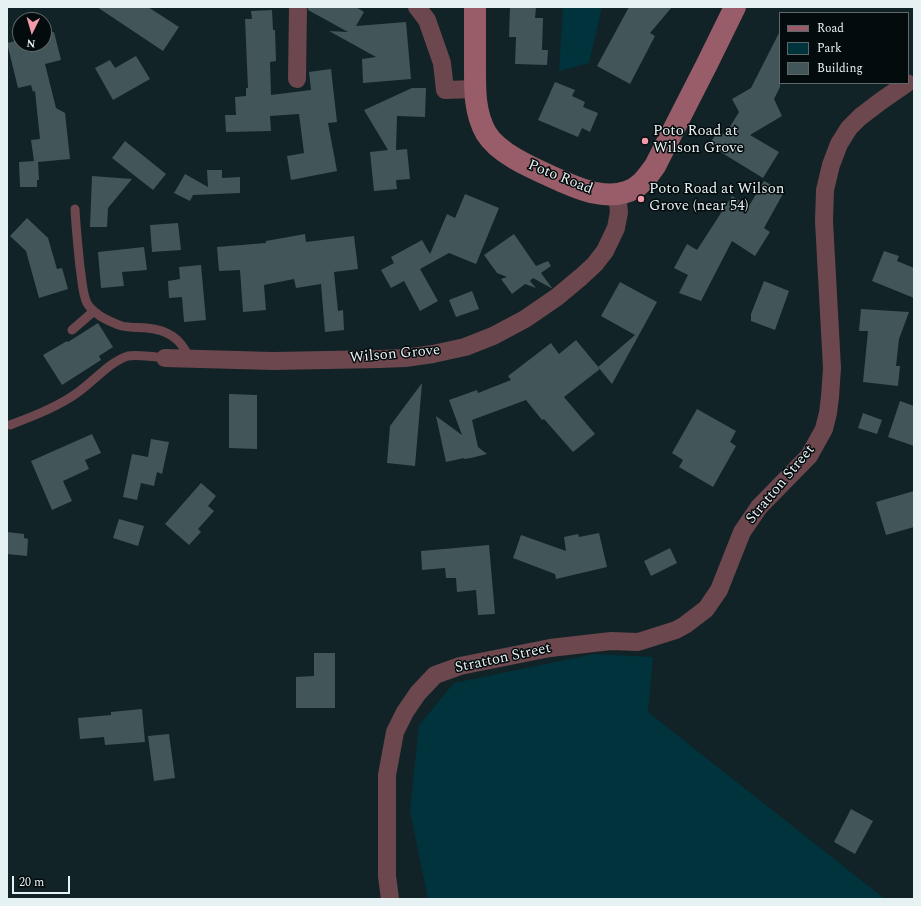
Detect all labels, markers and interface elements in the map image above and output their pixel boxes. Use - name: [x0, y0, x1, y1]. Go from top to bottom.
- north arrow: [12, 12, 52, 52]
- legend: [779, 12, 909, 84]
- text: Road: [817, 19, 844, 38]
- text: N: [26, 35, 36, 52]
- text: Park: [817, 39, 842, 58]
- text: Building: [817, 59, 863, 78]
- place label: Poto Road at Wilson Grove: [653, 123, 744, 158]
- marker: Poto Road at Wilson Grove: [640, 136, 650, 146]
- street label: Poto Road: [525, 157, 595, 199]
- place label: Poto Road at Wilson Grove (near 54): [649, 181, 784, 216]
- marker: Poto Road at Wilson Grove (near 54): [636, 194, 646, 204]
- street label: Wilson Grove: [349, 342, 441, 368]
- street label: Stratton Street: [743, 442, 819, 528]
- street label: Stratton Street: [453, 640, 553, 678]
- scale bar: [14, 868, 72, 894]
- text: 20 m: [19, 873, 44, 892]

